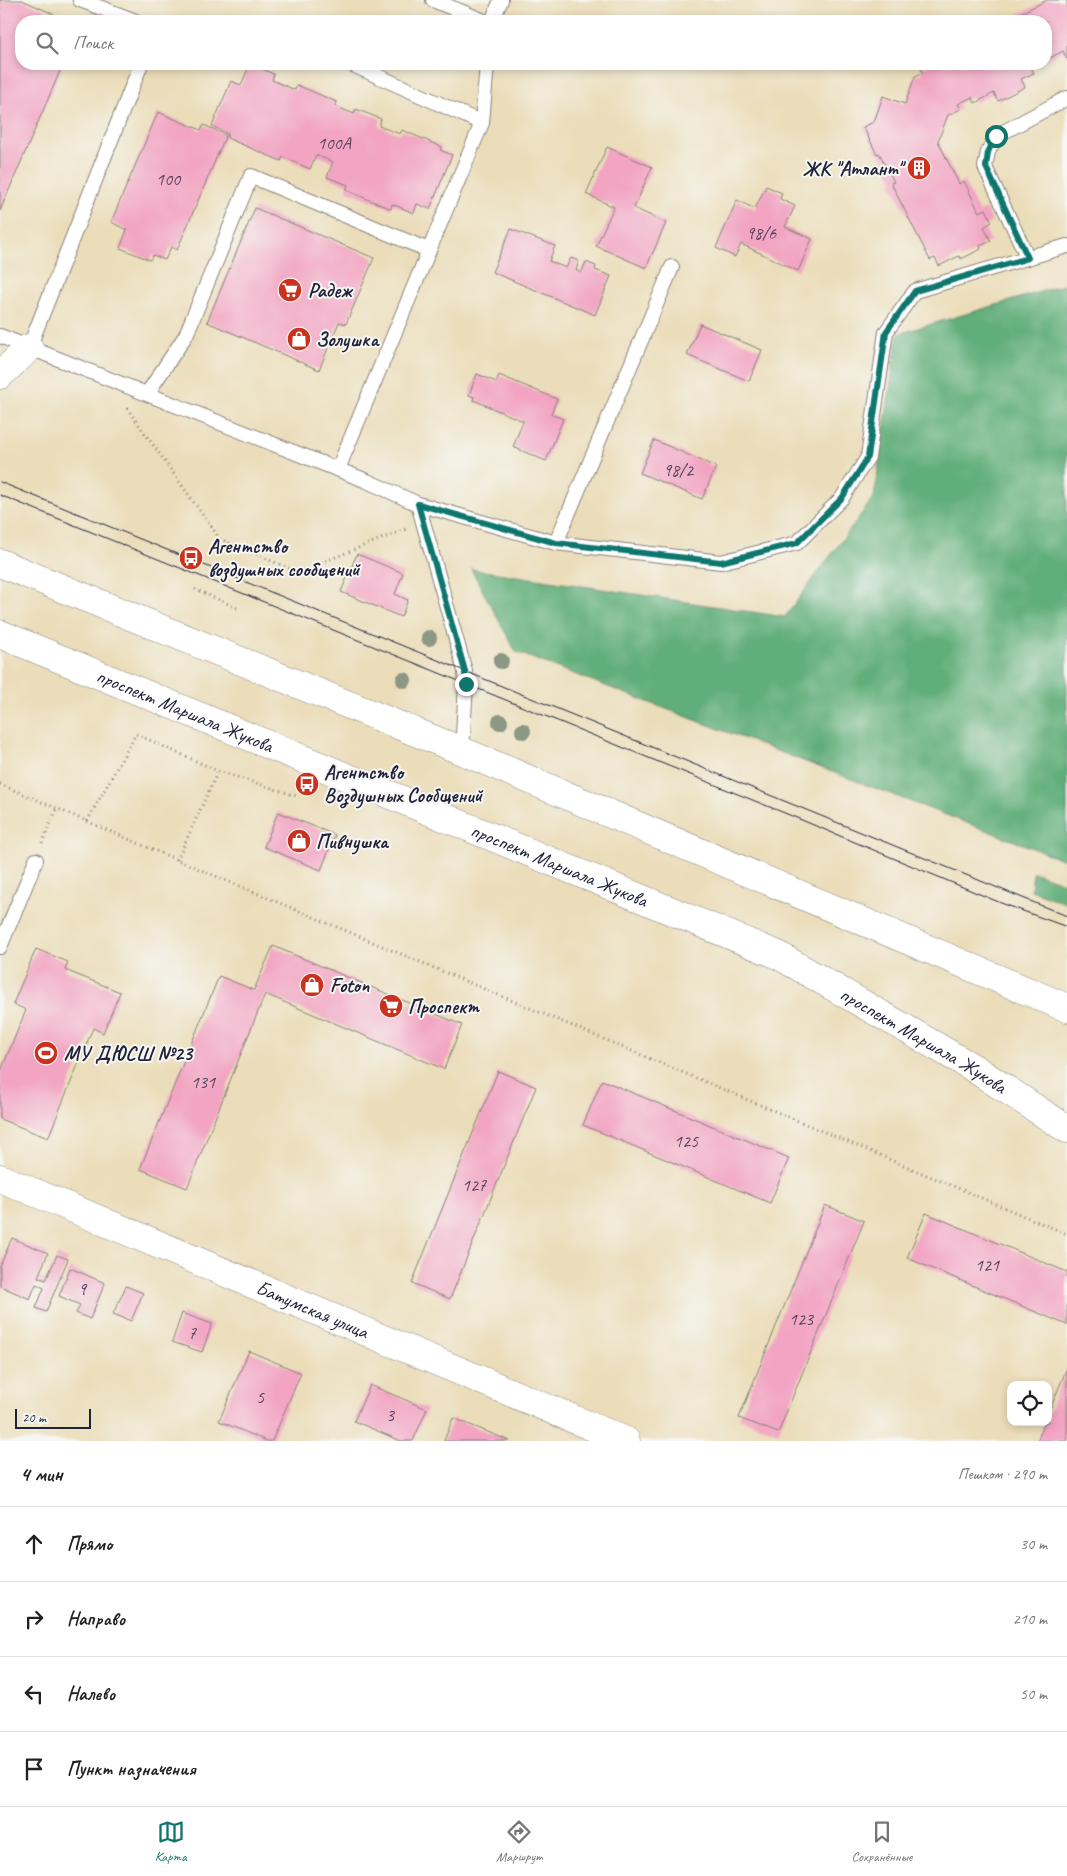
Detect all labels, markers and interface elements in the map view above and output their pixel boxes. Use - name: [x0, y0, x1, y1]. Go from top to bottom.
- search box: [15, 15, 1052, 70]
- icon: search: [33, 29, 61, 57]
- text: Поиск: [73, 31, 113, 55]
- route start: [985, 125, 1008, 148]
- house number: 100А: [317, 132, 352, 154]
- building icon: ЖК "Атлант": [906, 155, 932, 181]
- place label: ЖК "Атлант": [803, 156, 906, 181]
- house number: 100: [156, 168, 182, 190]
- house number: 98/6: [746, 222, 777, 244]
- supermarket icon: Радеж: [277, 277, 303, 303]
- place label: Радеж: [308, 278, 353, 303]
- shop icon: Золушка: [286, 326, 312, 352]
- place label: Золушка: [316, 327, 380, 353]
- house number: 98/2: [663, 459, 695, 481]
- place label: Агентство воздушных сообщений: [208, 534, 361, 583]
- bus stop icon: Агентство воздушных сообщений: [178, 545, 204, 571]
- street label: проспект Маршала Жукова: [93, 663, 279, 759]
- route end: [455, 673, 478, 696]
- place label: Агентство Воздушных Сообщений: [324, 760, 484, 809]
- bus stop icon: Агентство Воздушных Сообщений: [294, 771, 320, 797]
- street label: проспект Маршала Жукова: [467, 818, 653, 914]
- shop icon: Пивнушка: [286, 828, 312, 854]
- place label: Пивнушка: [316, 829, 390, 855]
- shop icon: Foton: [299, 972, 325, 998]
- place label: Foton: [330, 973, 370, 998]
- street label: проспект Маршала Жукова: [836, 982, 1013, 1100]
- supermarket icon: Проспект: [378, 993, 404, 1019]
- place label: Проспект: [408, 994, 480, 1019]
- sports icon: МУ ДЮСШ №23: [33, 1040, 59, 1066]
- place label: МУ ДЮСШ №23: [64, 1041, 194, 1066]
- house number: 131: [191, 1071, 216, 1093]
- house number: 125: [674, 1130, 699, 1152]
- house number: 127: [462, 1174, 487, 1196]
- house number: 121: [975, 1254, 1000, 1276]
- street label: Батумская улица: [252, 1275, 373, 1345]
- house number: 9: [78, 1278, 88, 1300]
- house number: 123: [789, 1308, 815, 1330]
- house number: 7: [188, 1322, 197, 1344]
- map controls: [1007, 1381, 1052, 1426]
- button: locate: [1007, 1381, 1052, 1426]
- house number: 5: [256, 1386, 265, 1408]
- house number: 3: [386, 1404, 396, 1426]
- scale bar: [15, 1406, 91, 1429]
- text: 20 m: [22, 1409, 46, 1426]
- text: 4 мин: [20, 1461, 63, 1487]
- text: Пешком · 290 m: [958, 1464, 1047, 1484]
- icon: ahead: [20, 1530, 48, 1558]
- text: Прямо: [67, 1532, 112, 1556]
- text: 30 m: [1020, 1534, 1047, 1554]
- icon: right: [20, 1605, 48, 1633]
- text: Направо: [67, 1607, 125, 1631]
- text: 210 m: [1013, 1609, 1047, 1629]
- icon: left: [20, 1680, 48, 1708]
- text: Налево: [67, 1682, 115, 1706]
- text: 50 m: [1020, 1684, 1047, 1704]
- icon: arrive: [20, 1755, 48, 1783]
- text: Пункт назначения: [67, 1757, 196, 1781]
- tab: Карта: [155, 1818, 187, 1865]
- tab: Маршрут: [496, 1818, 542, 1865]
- tab: Сохранённые: [852, 1818, 912, 1865]

